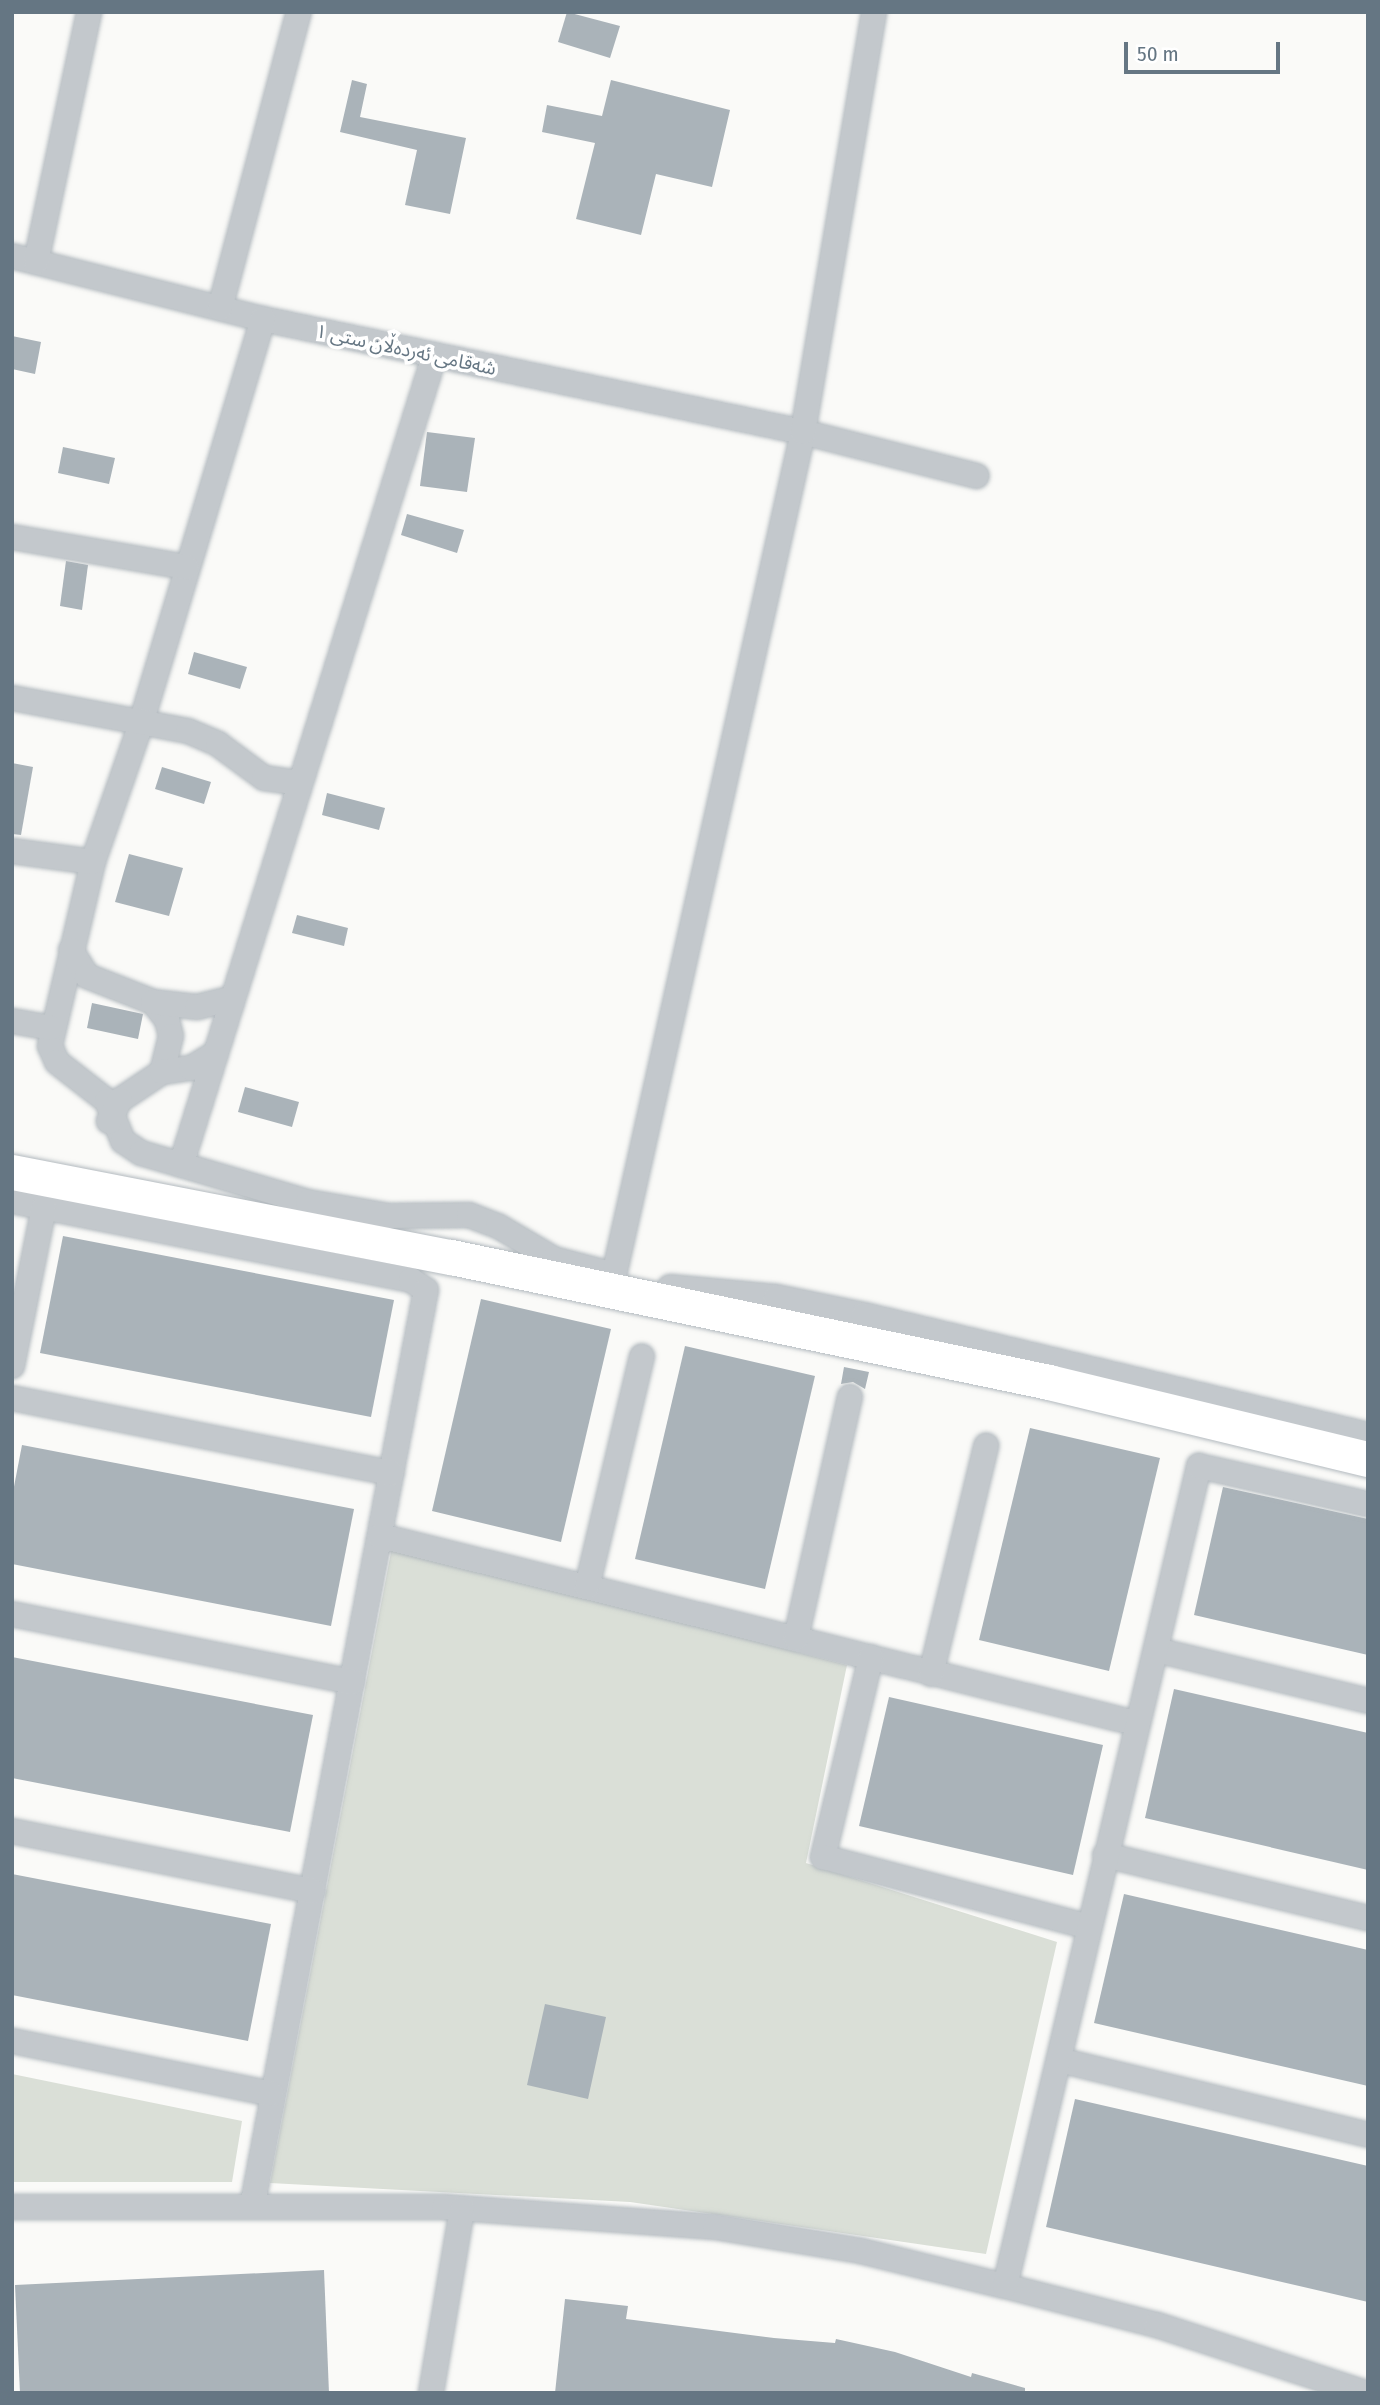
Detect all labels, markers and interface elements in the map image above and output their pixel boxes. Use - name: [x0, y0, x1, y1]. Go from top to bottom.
- scale bar: [1128, 28, 1284, 72]
- text: 50 m: [1137, 41, 1179, 67]
- street label: شەقامی ئەردەڵان ستی ١: [314, 320, 498, 380]

